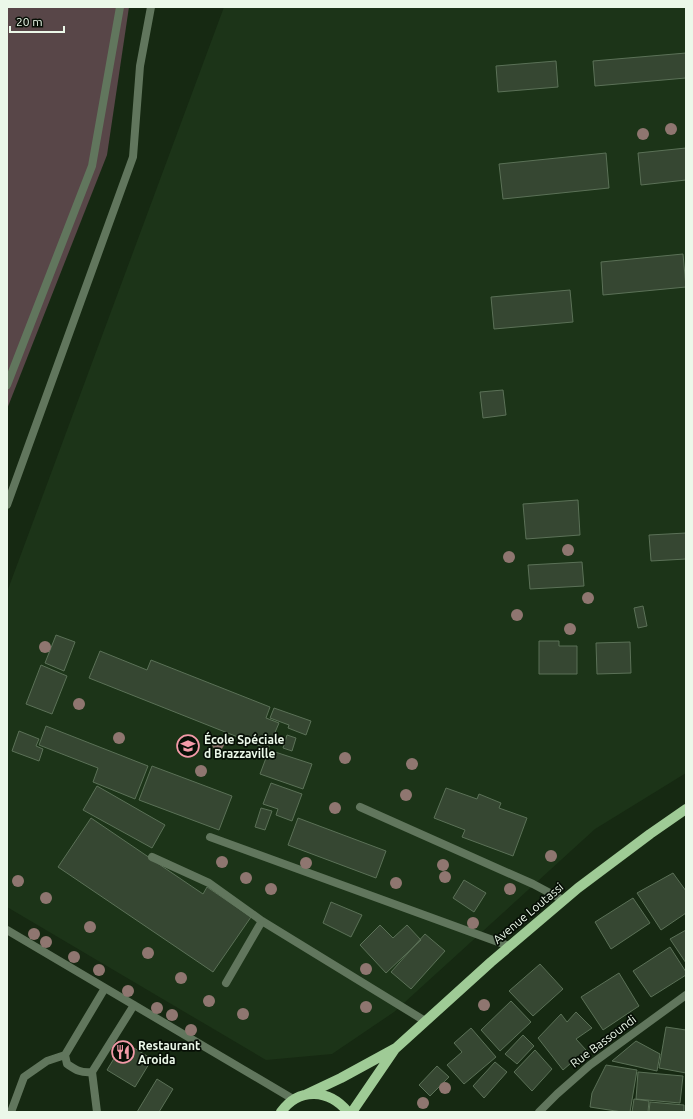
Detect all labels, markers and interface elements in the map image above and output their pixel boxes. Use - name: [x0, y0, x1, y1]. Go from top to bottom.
- scale bar: [10, 8, 64, 34]
- text: 20 m: [16, 15, 43, 28]
- place label: École Spéciale d Brazzaville: [204, 731, 285, 760]
- school or university icon: École Spéciale d Brazzaville: [175, 733, 201, 759]
- street label: Avenue Loutassi: [490, 880, 566, 946]
- street label: Rue Bassoundi: [568, 1012, 638, 1070]
- restaurant icon: Restaurant Aroida: [110, 1039, 136, 1065]
- place label: Restaurant Aroida: [138, 1039, 200, 1066]

